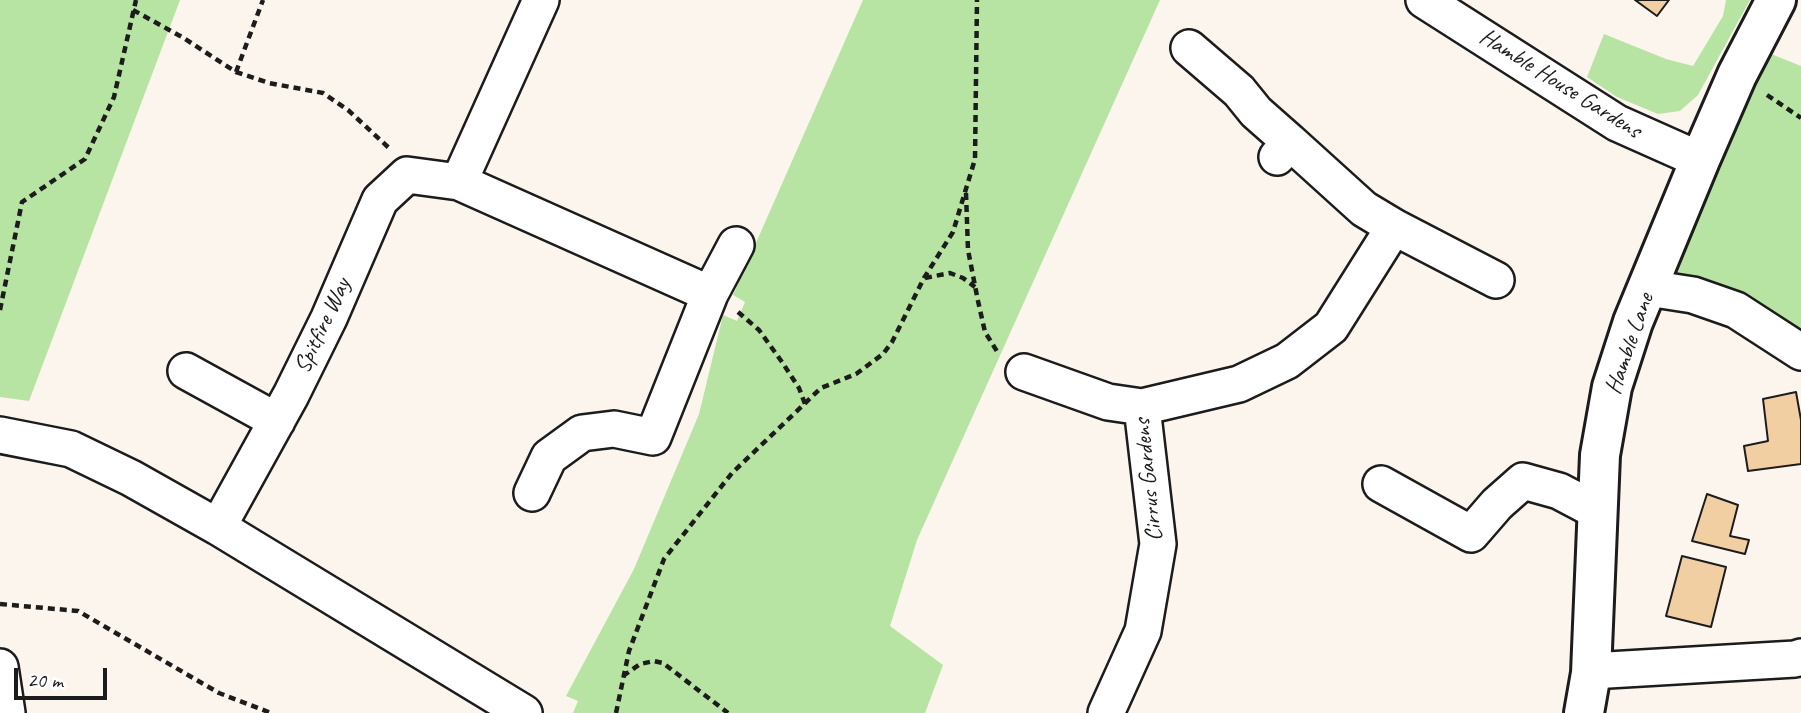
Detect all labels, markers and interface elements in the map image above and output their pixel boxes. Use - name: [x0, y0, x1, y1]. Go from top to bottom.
- street label: Hamble House Gardens: [1474, 23, 1646, 145]
- street label: Spitfire Way: [288, 274, 358, 378]
- street label: Hamble Lane: [1599, 290, 1661, 398]
- street label: Cirrus Gardens: [1128, 417, 1170, 543]
- scale bar: [18, 654, 110, 698]
- text: 20 m: [27, 667, 63, 693]

